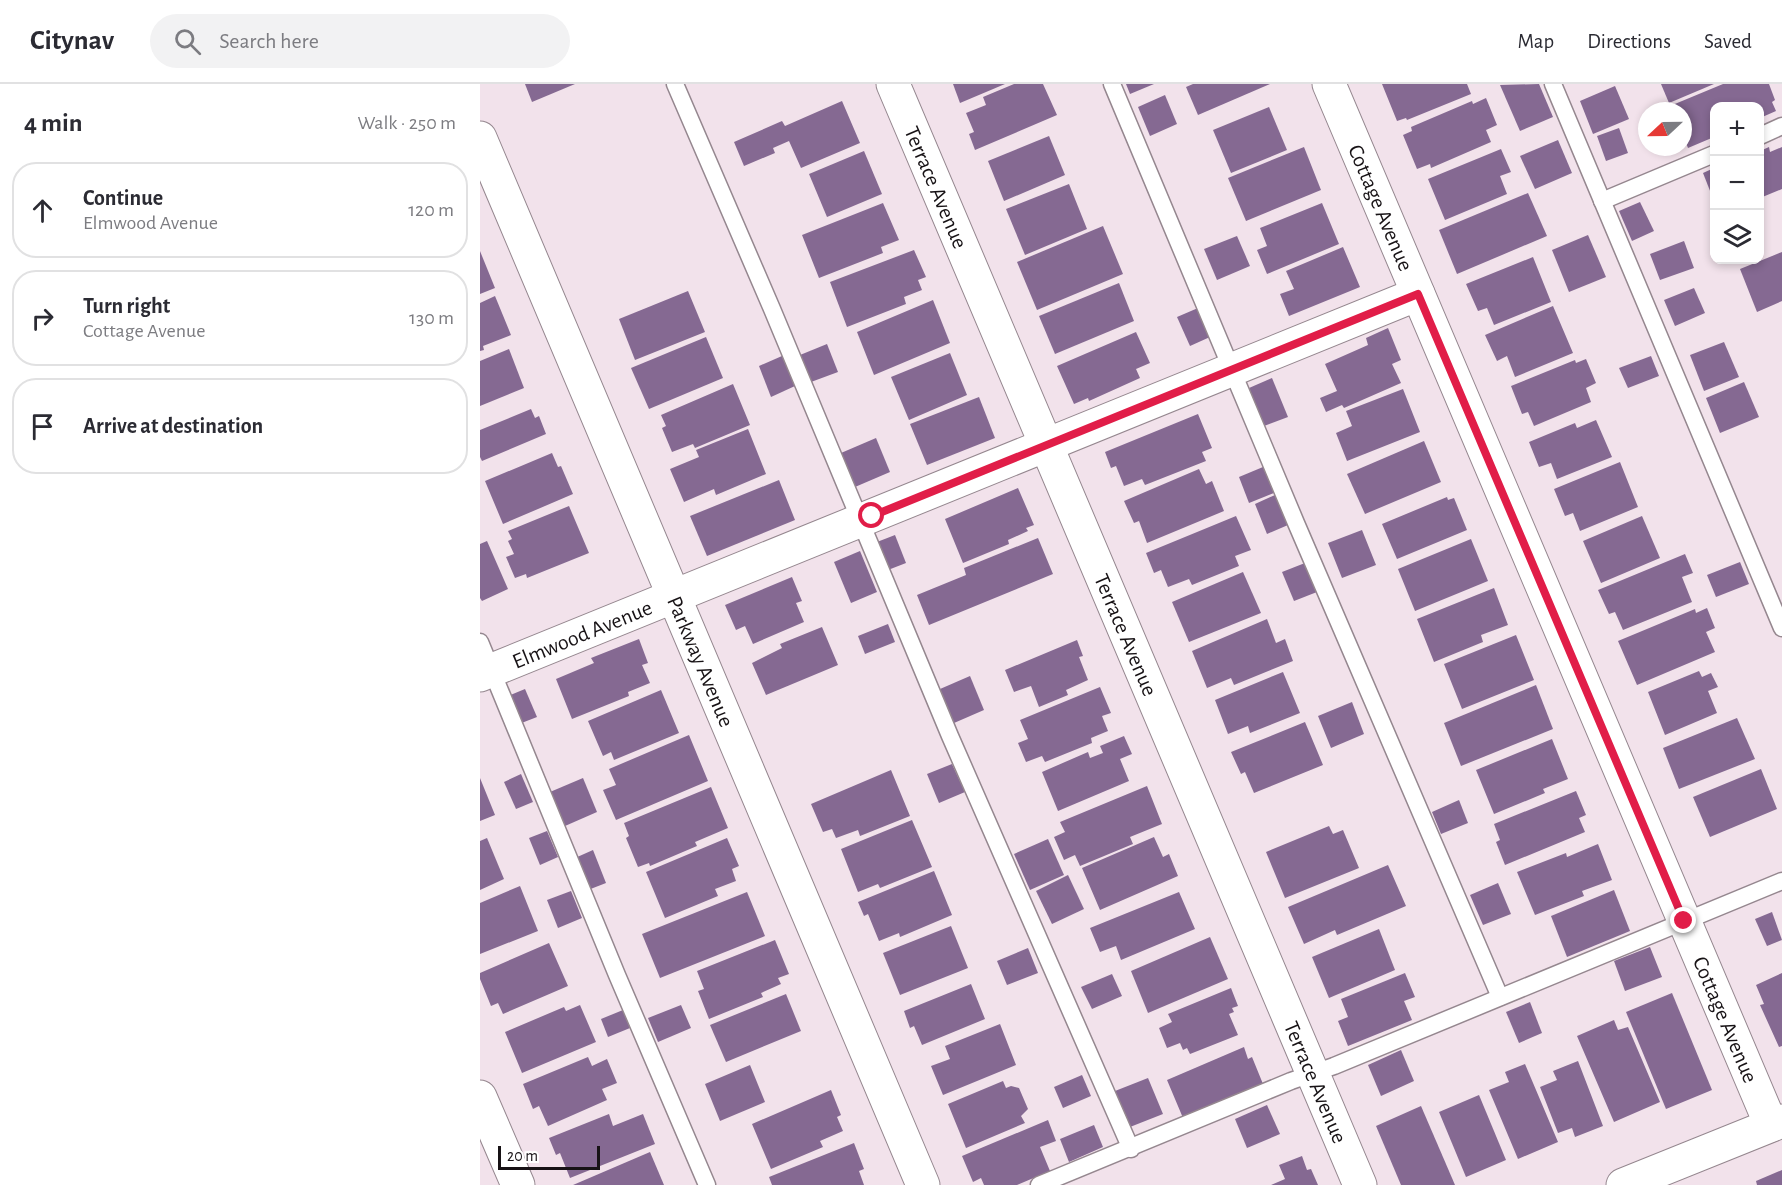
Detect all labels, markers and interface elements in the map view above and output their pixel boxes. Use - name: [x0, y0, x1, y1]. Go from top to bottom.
- search box: [150, 14, 570, 68]
- icon: search: [171, 25, 204, 58]
- text: Citynav: [30, 27, 114, 55]
- text: Search here: [219, 30, 319, 52]
- text: Map: [1518, 31, 1554, 52]
- text: Directions: [1587, 31, 1671, 52]
- text: Saved: [1704, 31, 1752, 52]
- north arrow: [1638, 102, 1692, 156]
- map controls: [1710, 102, 1764, 264]
- button: +: [1710, 102, 1764, 156]
- text: 4 min: [24, 110, 83, 136]
- text: Walk · 250 m: [357, 113, 456, 133]
- street label: Terrace Avenue: [900, 123, 971, 252]
- street label: Cottage Avenue: [1344, 141, 1417, 274]
- button: −: [1710, 156, 1764, 210]
- text: Continue: [83, 187, 163, 209]
- icon: ahead: [26, 194, 59, 227]
- text: 120 m: [408, 200, 454, 220]
- button: layers: [1710, 210, 1764, 264]
- text: Elmwood Avenue: [83, 213, 218, 233]
- text: Turn right: [83, 295, 170, 317]
- icon: right: [26, 302, 59, 335]
- text: 130 m: [409, 308, 454, 328]
- text: Cottage Avenue: [83, 321, 205, 341]
- icon: arrive: [26, 410, 59, 443]
- text: Arrive at destination: [83, 415, 263, 437]
- route start: [858, 502, 884, 528]
- street label: Terrace Avenue: [1090, 571, 1161, 699]
- street label: Parkway Avenue: [663, 593, 738, 730]
- street label: Elmwood Avenue: [509, 596, 655, 673]
- route end: [1670, 907, 1696, 933]
- street label: Cottage Avenue: [1689, 953, 1762, 1086]
- street label: Terrace Avenue: [1280, 1018, 1351, 1147]
- scale bar: [498, 1143, 600, 1170]
- text: 20 m: [507, 1148, 538, 1164]

